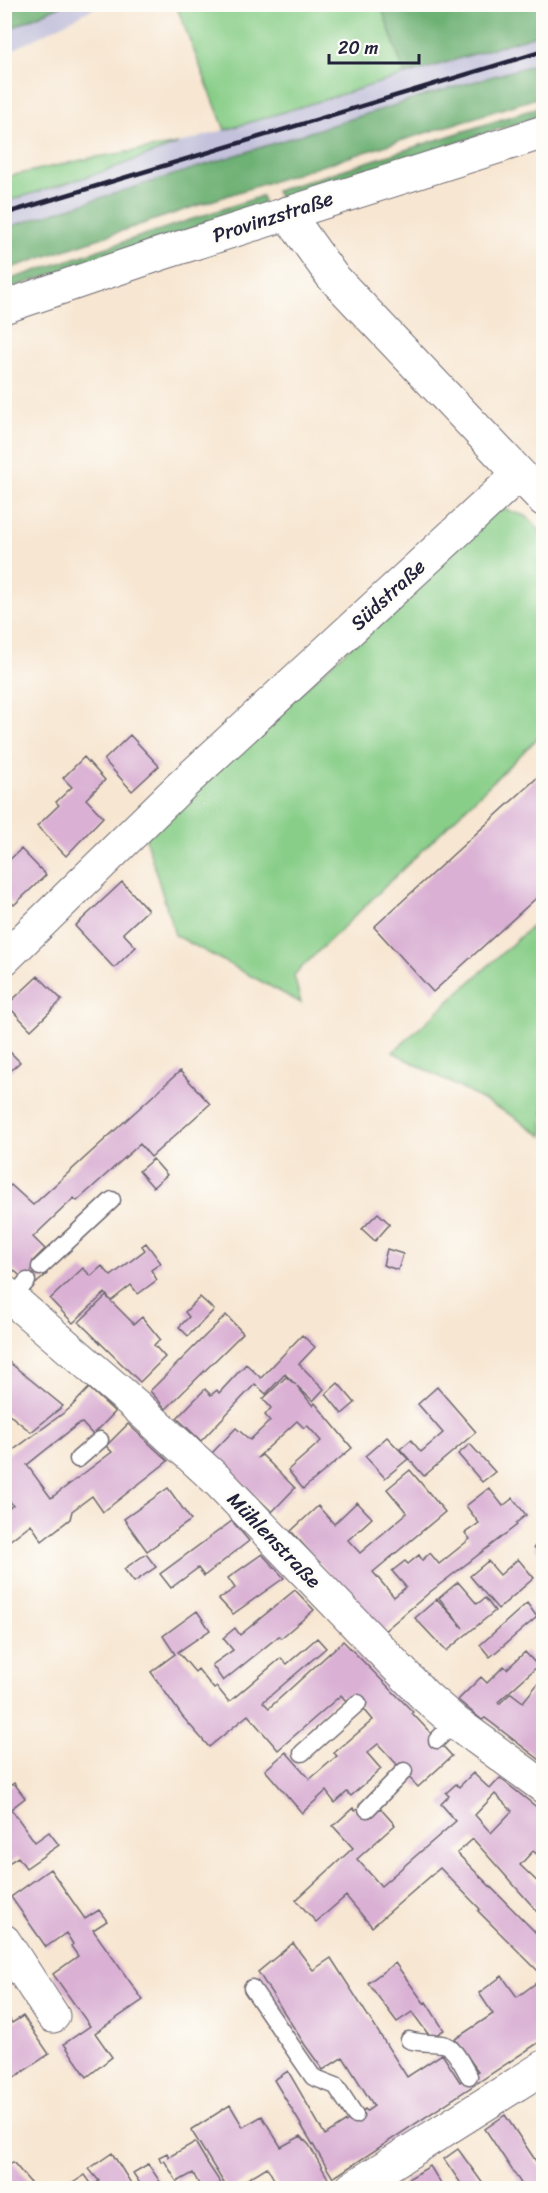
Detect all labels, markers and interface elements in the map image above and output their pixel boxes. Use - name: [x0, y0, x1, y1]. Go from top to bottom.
- scale bar: [329, 27, 419, 65]
- text: 20 m: [338, 32, 378, 64]
- street label: Provinzstraße: [208, 181, 338, 253]
- street label: Südstraße: [342, 550, 434, 640]
- street label: Mühlenstraße: [218, 1483, 330, 1597]

